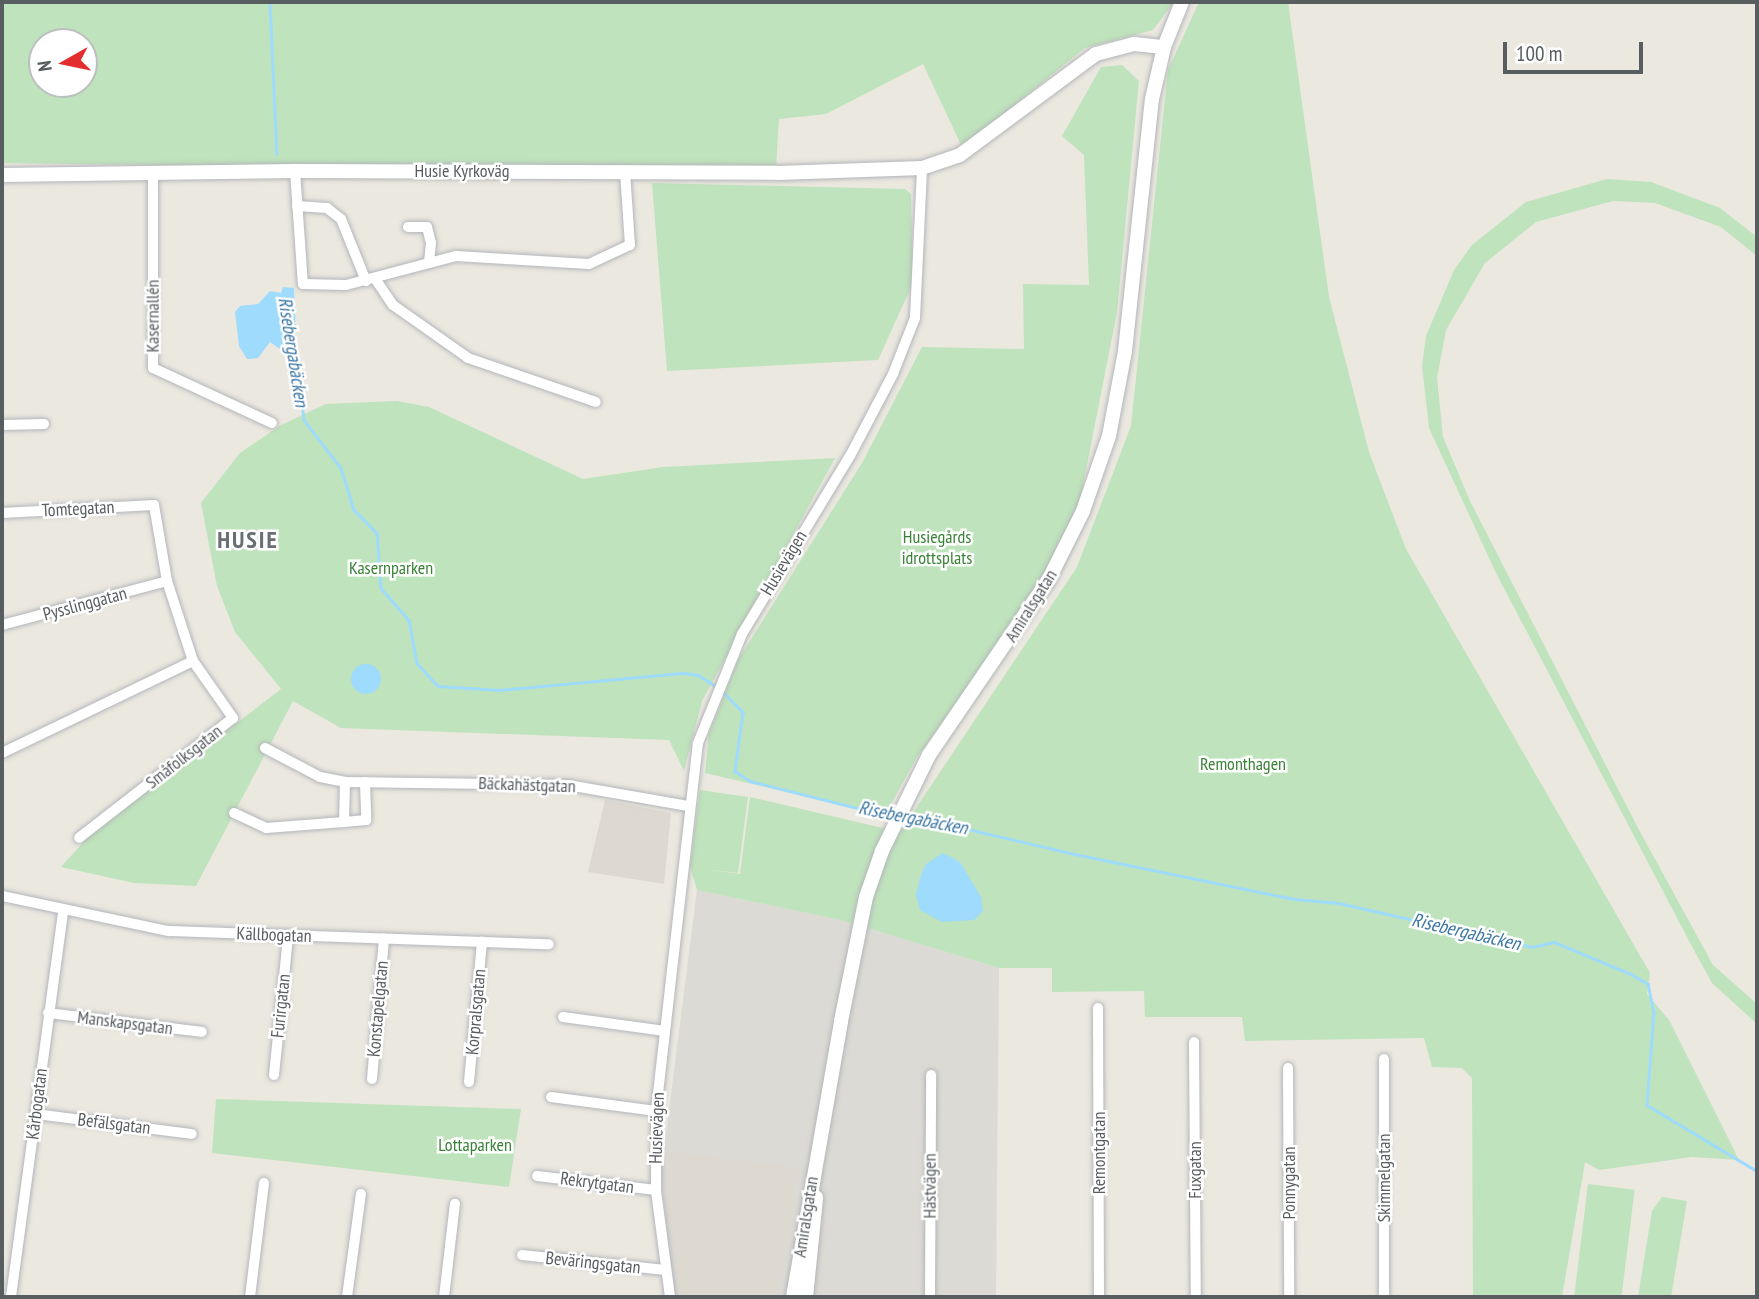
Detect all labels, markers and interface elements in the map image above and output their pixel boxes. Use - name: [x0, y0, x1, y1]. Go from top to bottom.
- north arrow: [28, 28, 98, 98]
- scale bar: [1507, 28, 1647, 72]
- text: 100 m: [1516, 40, 1562, 67]
- text: N: [32, 59, 57, 73]
- street label: Husie Kyrkoväg: [415, 160, 509, 182]
- street label: Kasernallén: [142, 280, 164, 352]
- water label: Risebergabäcken: [273, 296, 313, 408]
- street label: Tomtegatan: [41, 496, 115, 522]
- district label: HUSIE: [218, 526, 278, 554]
- street label: Husievägen: [756, 527, 812, 599]
- park label: Husiegårds idrottsplats: [902, 527, 972, 570]
- park label: Kasernparken: [349, 557, 433, 579]
- street label: Amiralsgatan: [1000, 566, 1062, 646]
- street label: Pysslinggatan: [41, 582, 129, 626]
- street label: Småfolksgatan: [141, 720, 227, 794]
- park label: Remonthagen: [1200, 753, 1286, 775]
- street label: Bäckahästgatan: [478, 773, 576, 797]
- water label: Risebergabäcken: [857, 796, 969, 840]
- water label: Risebergabäcken: [1410, 908, 1522, 956]
- street label: Källbogatan: [236, 923, 312, 947]
- street label: Konstapelgatan: [363, 960, 393, 1058]
- street label: Korpralsgatan: [461, 968, 491, 1056]
- street label: Furirgatan: [267, 973, 295, 1039]
- street label: Manskapsgatan: [76, 1006, 174, 1040]
- street label: Kårbogatan: [22, 1067, 52, 1141]
- street label: Husievägen: [645, 1092, 669, 1164]
- street label: Befälsgatan: [76, 1109, 152, 1139]
- street label: Remontgatan: [1088, 1112, 1110, 1194]
- park label: Lottaparken: [438, 1134, 512, 1156]
- street label: Skimmelgatan: [1373, 1134, 1395, 1222]
- street label: Fuxgatan: [1184, 1141, 1206, 1199]
- street label: Ponnygatan: [1278, 1147, 1300, 1219]
- street label: Hästvägen: [919, 1153, 941, 1219]
- street label: Rekrytgatan: [559, 1168, 635, 1198]
- street label: Amiralsgatan: [789, 1175, 823, 1259]
- street label: Beväringsgatan: [544, 1247, 642, 1279]

